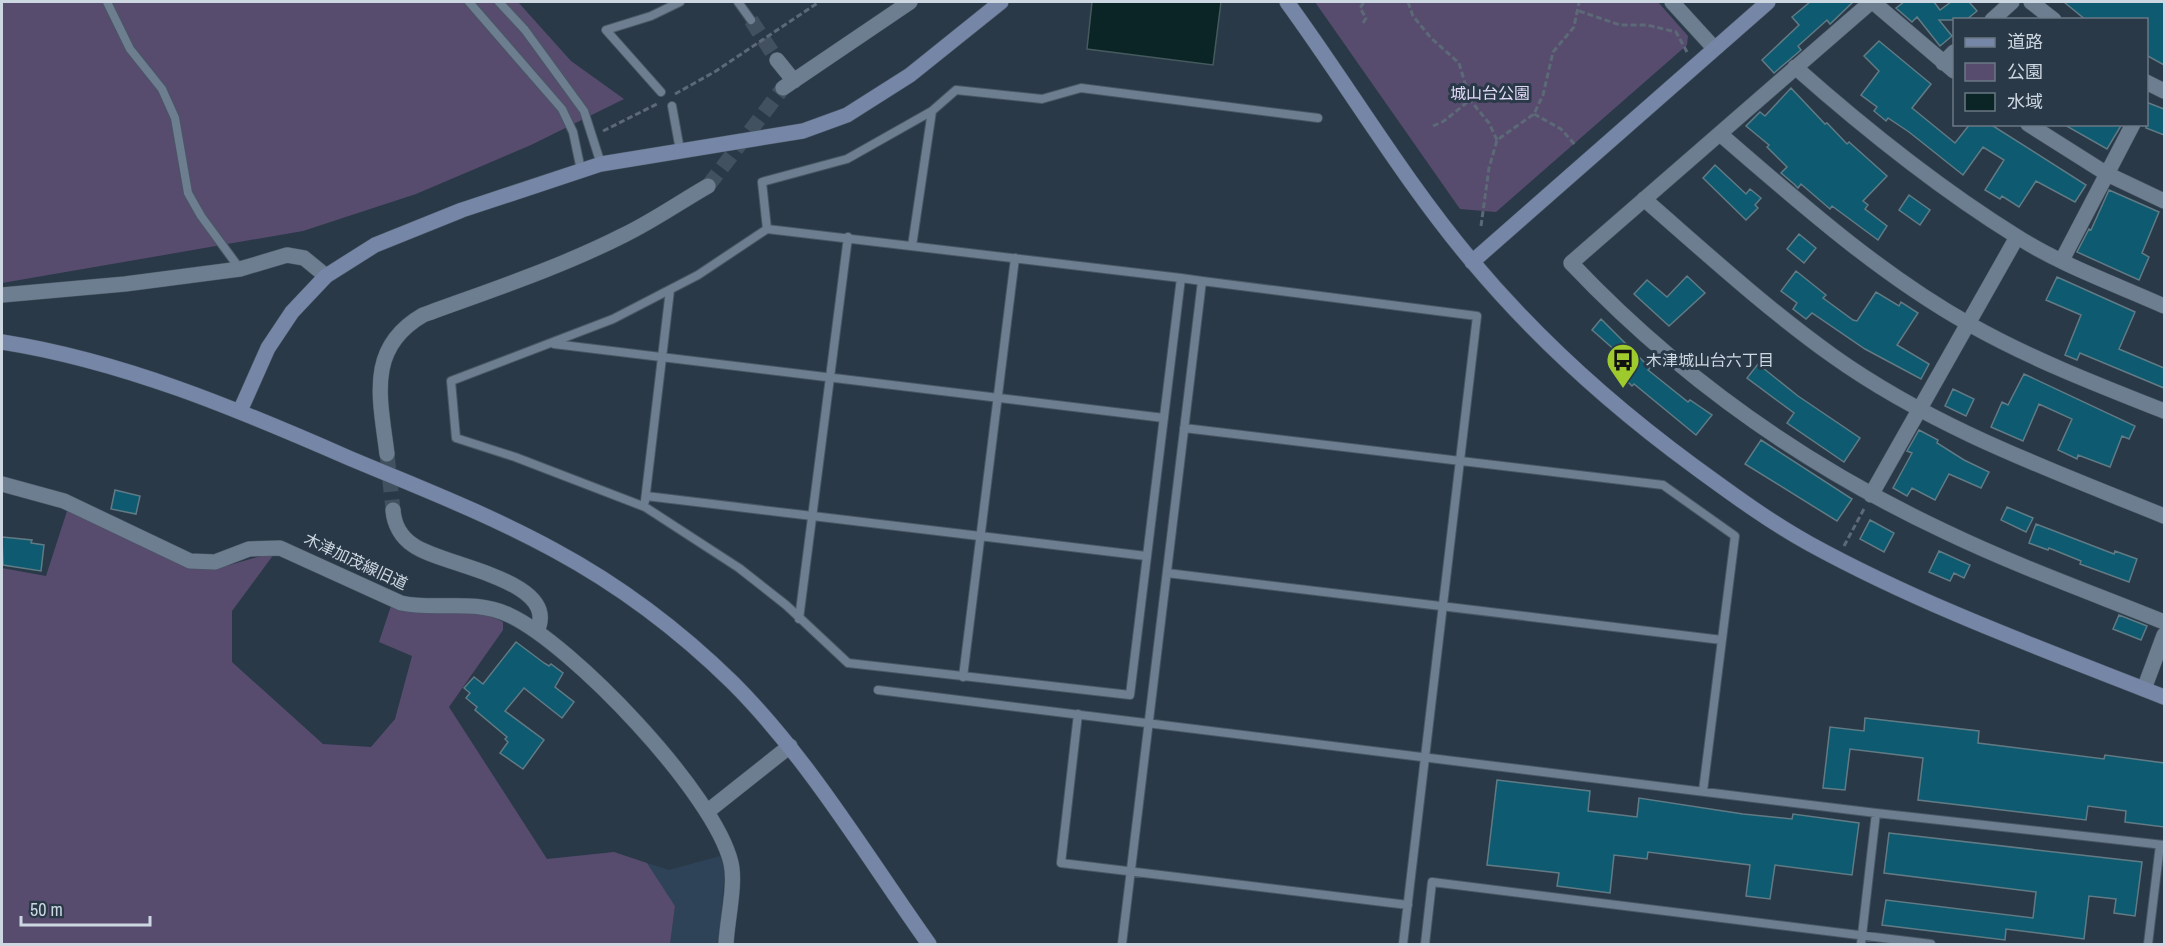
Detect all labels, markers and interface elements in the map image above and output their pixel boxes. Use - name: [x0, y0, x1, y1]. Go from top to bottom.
- legend: [1953, 18, 2148, 126]
- text: 道路: [2007, 29, 2043, 54]
- text: 公園: [2007, 59, 2043, 84]
- park label: 城山台公園: [1450, 82, 1530, 104]
- text: 水域: [2007, 89, 2043, 114]
- bus stop icon: 木津城山台六丁目: [1605, 342, 1641, 389]
- place label: 木津城山台六丁目: [1646, 349, 1774, 371]
- street label: 木津加茂線旧道: [301, 527, 411, 595]
- scale bar: [21, 889, 150, 927]
- text: 50 m: [30, 897, 63, 922]

